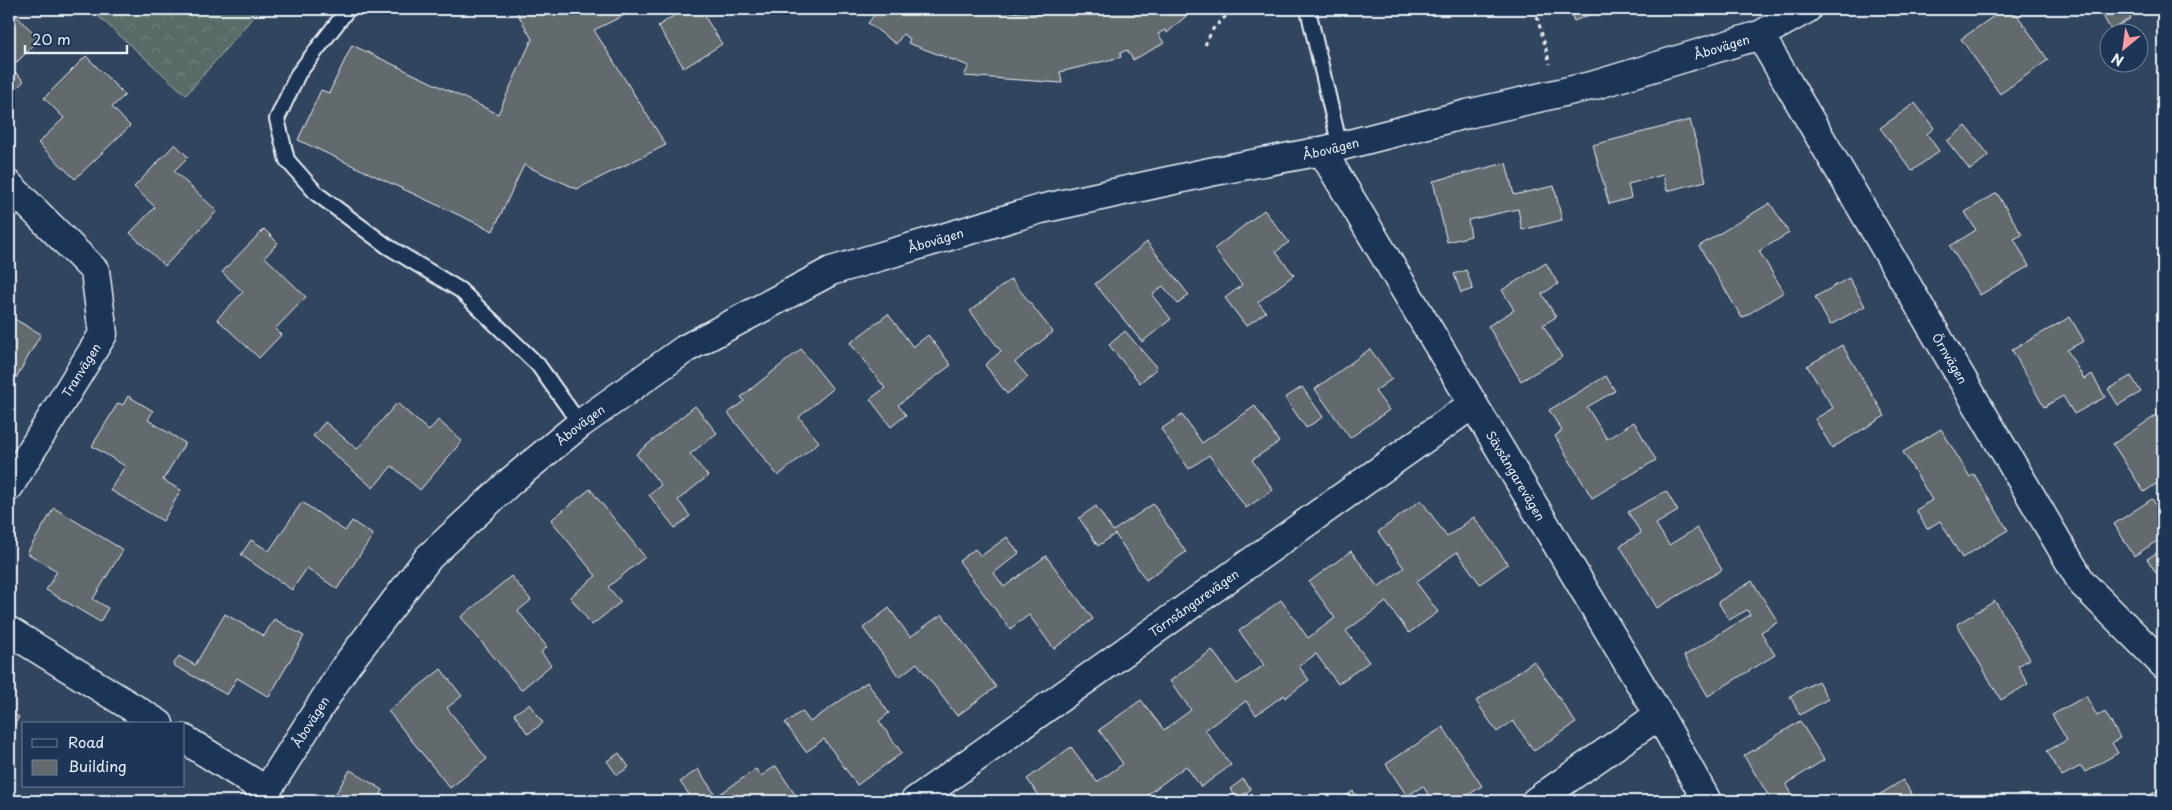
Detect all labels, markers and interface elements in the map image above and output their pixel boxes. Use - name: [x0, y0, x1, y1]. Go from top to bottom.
- scale bar: [25, 22, 128, 54]
- north arrow: [2100, 22, 2150, 72]
- text: 20 m: [32, 27, 71, 50]
- street label: Åbovägen: [1692, 30, 1752, 64]
- text: N: [2108, 48, 2127, 72]
- street label: Åbovägen: [1301, 133, 1361, 163]
- street label: Åbovägen: [906, 223, 966, 257]
- street label: Örnvägen: [1928, 330, 1972, 387]
- street label: Tranvägen: [57, 339, 105, 401]
- street label: Åbovägen: [552, 400, 608, 449]
- street label: Sävsångarevägen: [1482, 427, 1550, 524]
- street label: Törnsångarevägen: [1145, 565, 1242, 641]
- street label: Åbovägen: [287, 693, 333, 751]
- legend: [22, 722, 185, 788]
- text: Road: [68, 730, 104, 753]
- text: Building: [68, 754, 127, 777]

